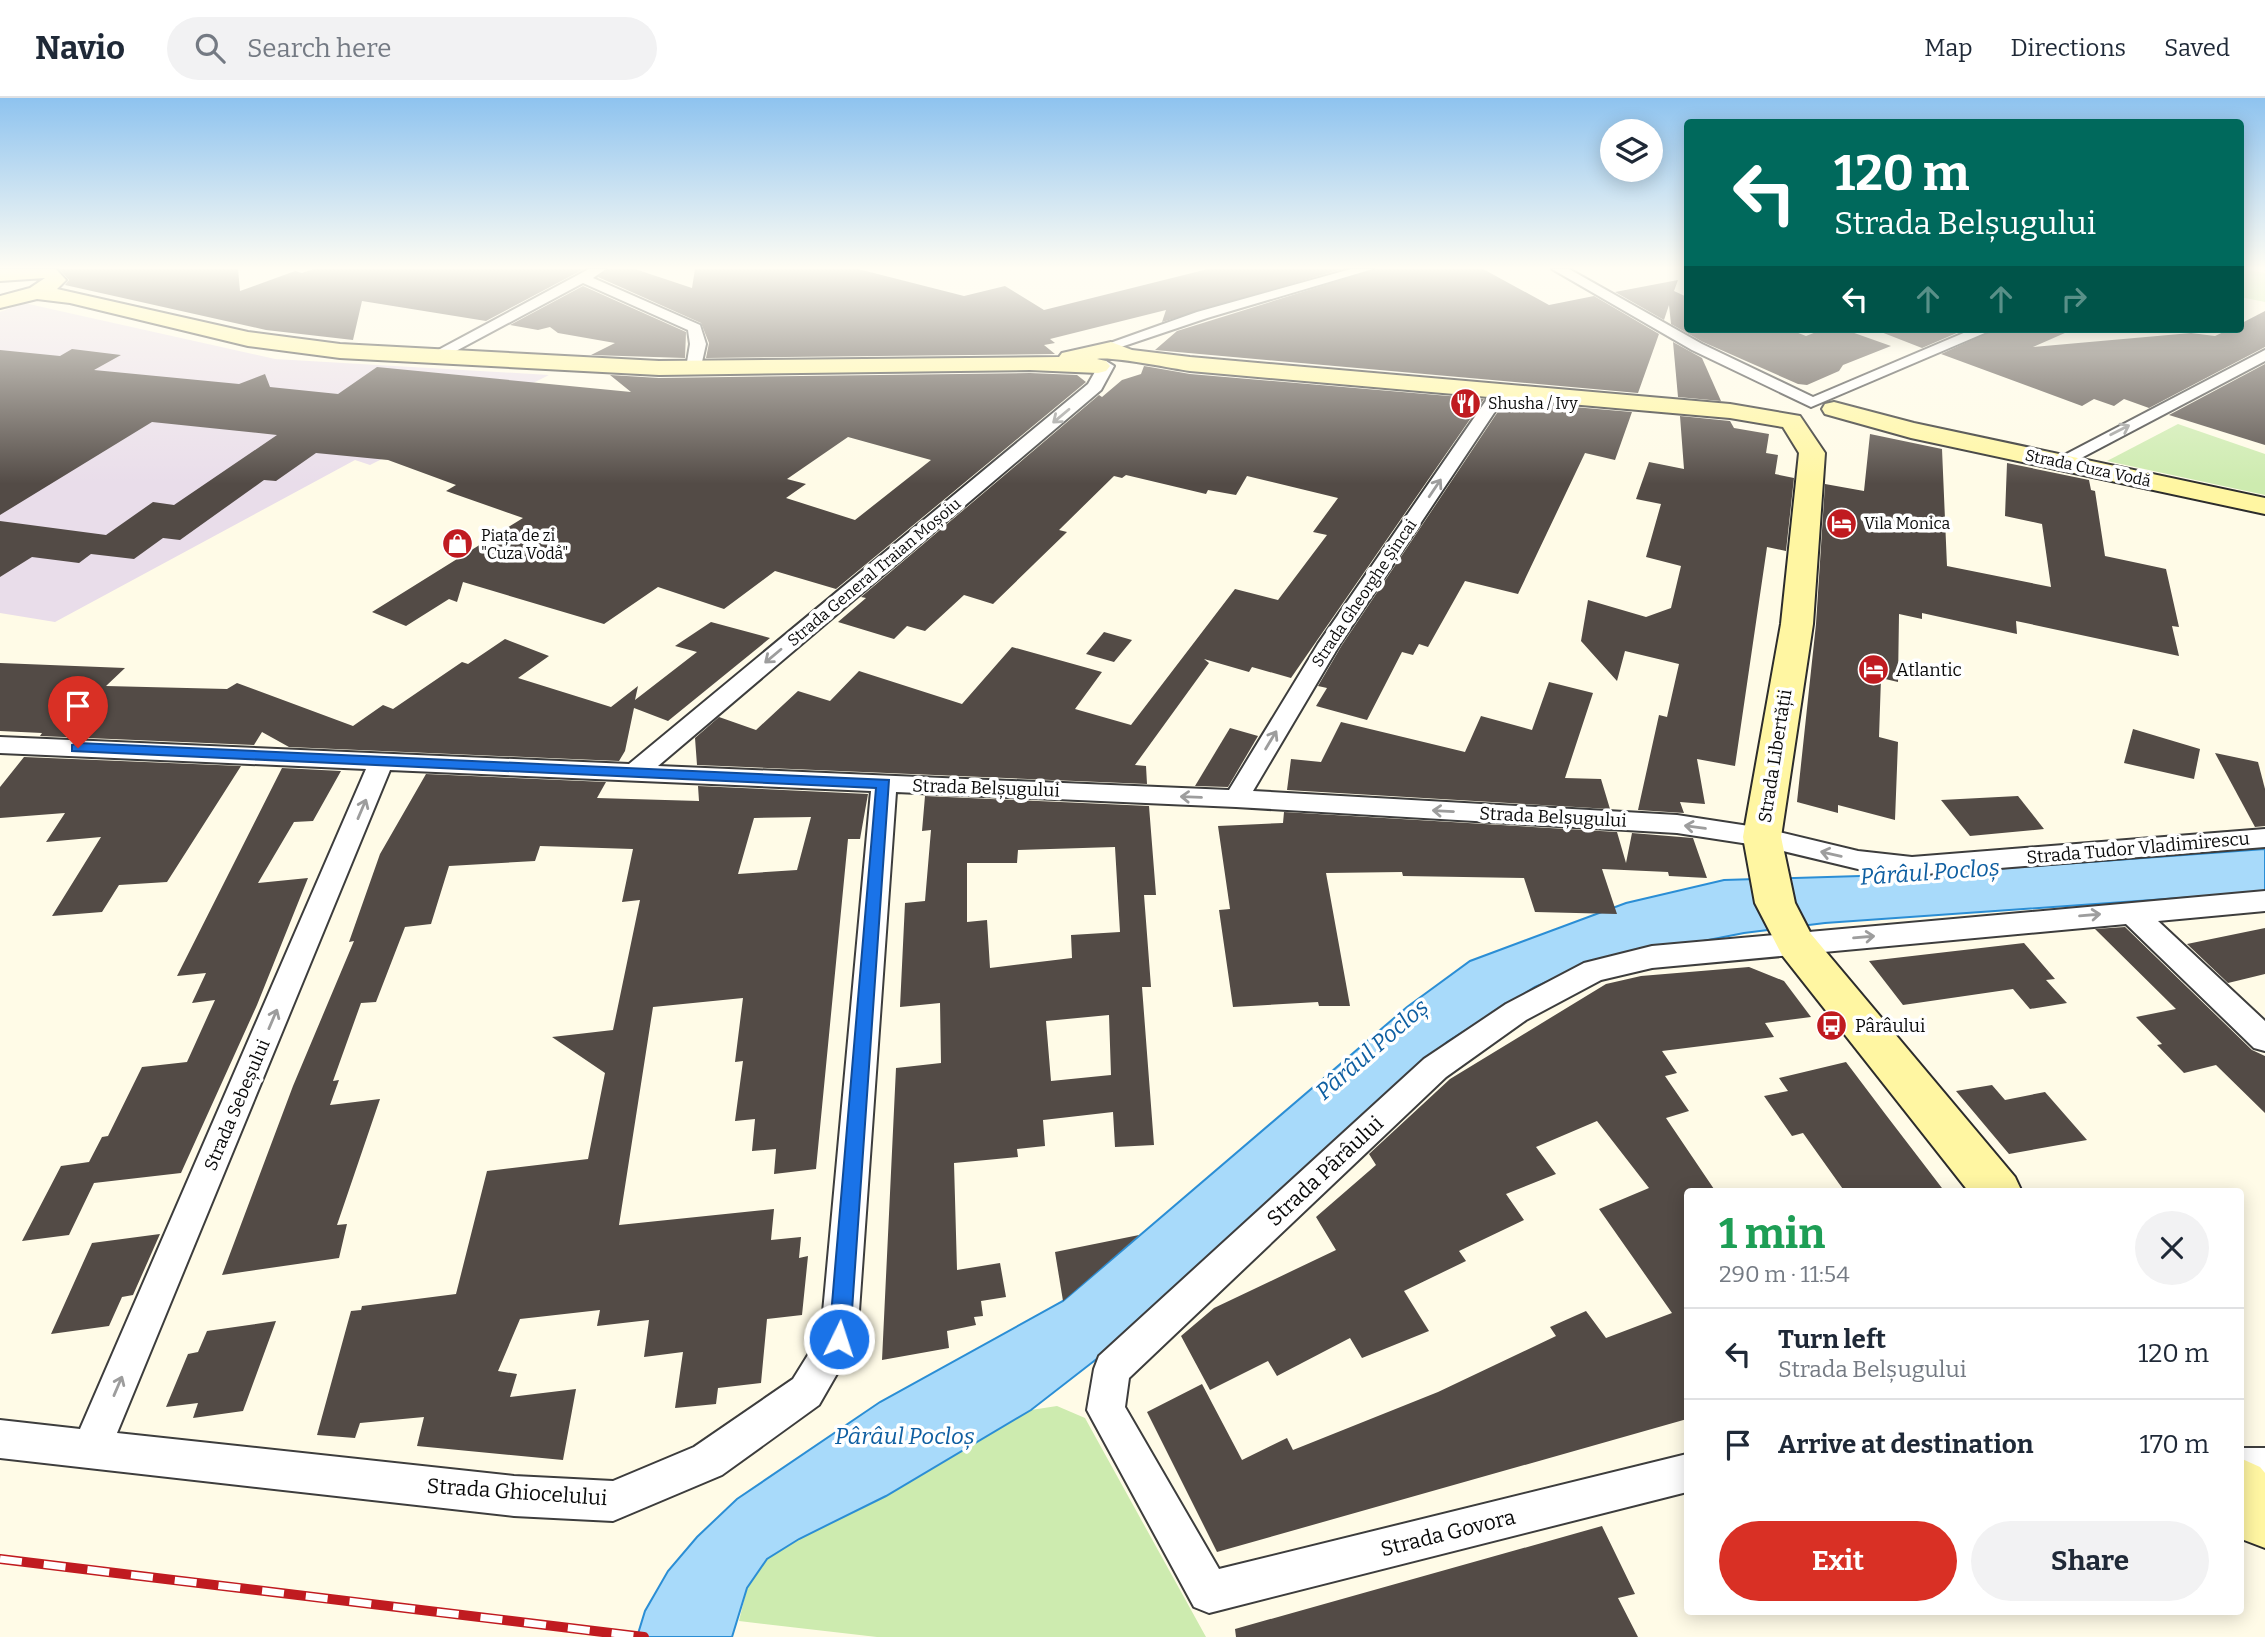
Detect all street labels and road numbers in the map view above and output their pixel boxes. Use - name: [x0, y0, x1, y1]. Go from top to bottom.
- street label: Strada Cuza Vodă: [2023, 445, 2153, 491]
- street label: Strada General Traian Moșoiu: [784, 494, 965, 651]
- street label: Strada Gheorghe Șincai: [1307, 515, 1421, 671]
- street label: Strada Libertății: [1754, 688, 1796, 824]
- street label: Strada Belșugului: [912, 774, 1060, 802]
- street label: Strada Belșugului: [1479, 802, 1627, 832]
- street label: Strada Tudor Vladimirescu: [2026, 827, 2250, 869]
- street label: Strada Sebeșului: [199, 1036, 275, 1174]
- street label: Strada Pârâului: [1261, 1110, 1389, 1232]
- street label: Strada Ghiocelului: [426, 1473, 608, 1511]
- street label: Strada Govora: [1378, 1504, 1519, 1562]

